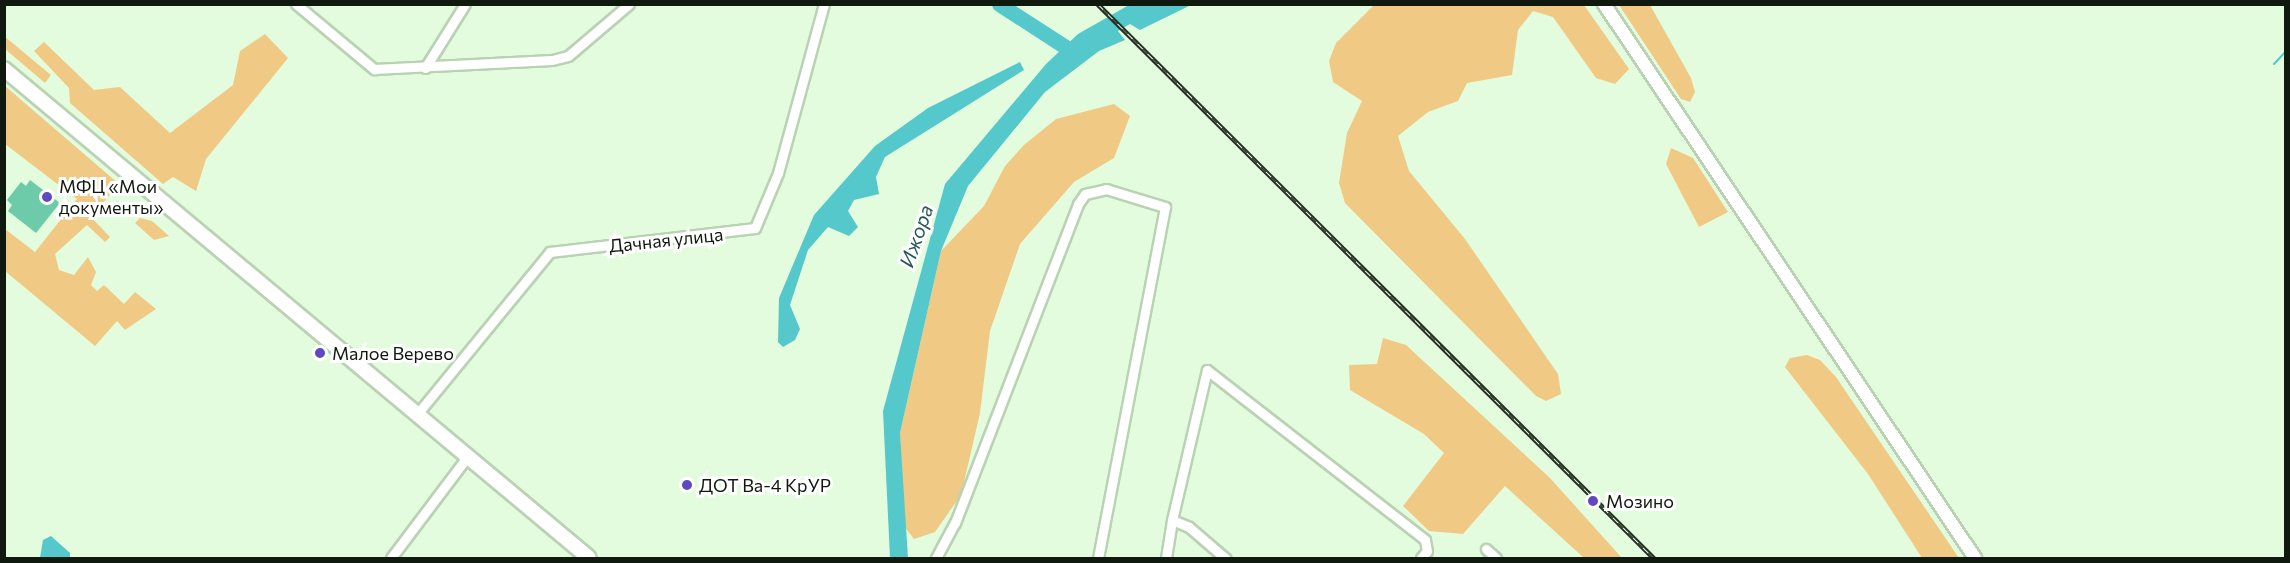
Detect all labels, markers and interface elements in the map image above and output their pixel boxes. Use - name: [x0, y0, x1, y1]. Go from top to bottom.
- place label: МФЦ «Мои документы»: [59, 176, 163, 219]
- marker: МФЦ «Мои документы»: [40, 190, 54, 204]
- water label: Ижора: [894, 202, 938, 270]
- street label: Дачная улица: [608, 223, 724, 257]
- place label: Малое Верево: [332, 342, 454, 364]
- marker: Малое Верево: [313, 346, 327, 360]
- place label: ДОТ Ва-4 КрУР: [699, 474, 831, 496]
- marker: ДОТ Ва-4 КрУР: [680, 478, 694, 492]
- place label: Мозино: [1606, 490, 1674, 512]
- marker: Мозино: [1584, 492, 1602, 510]

